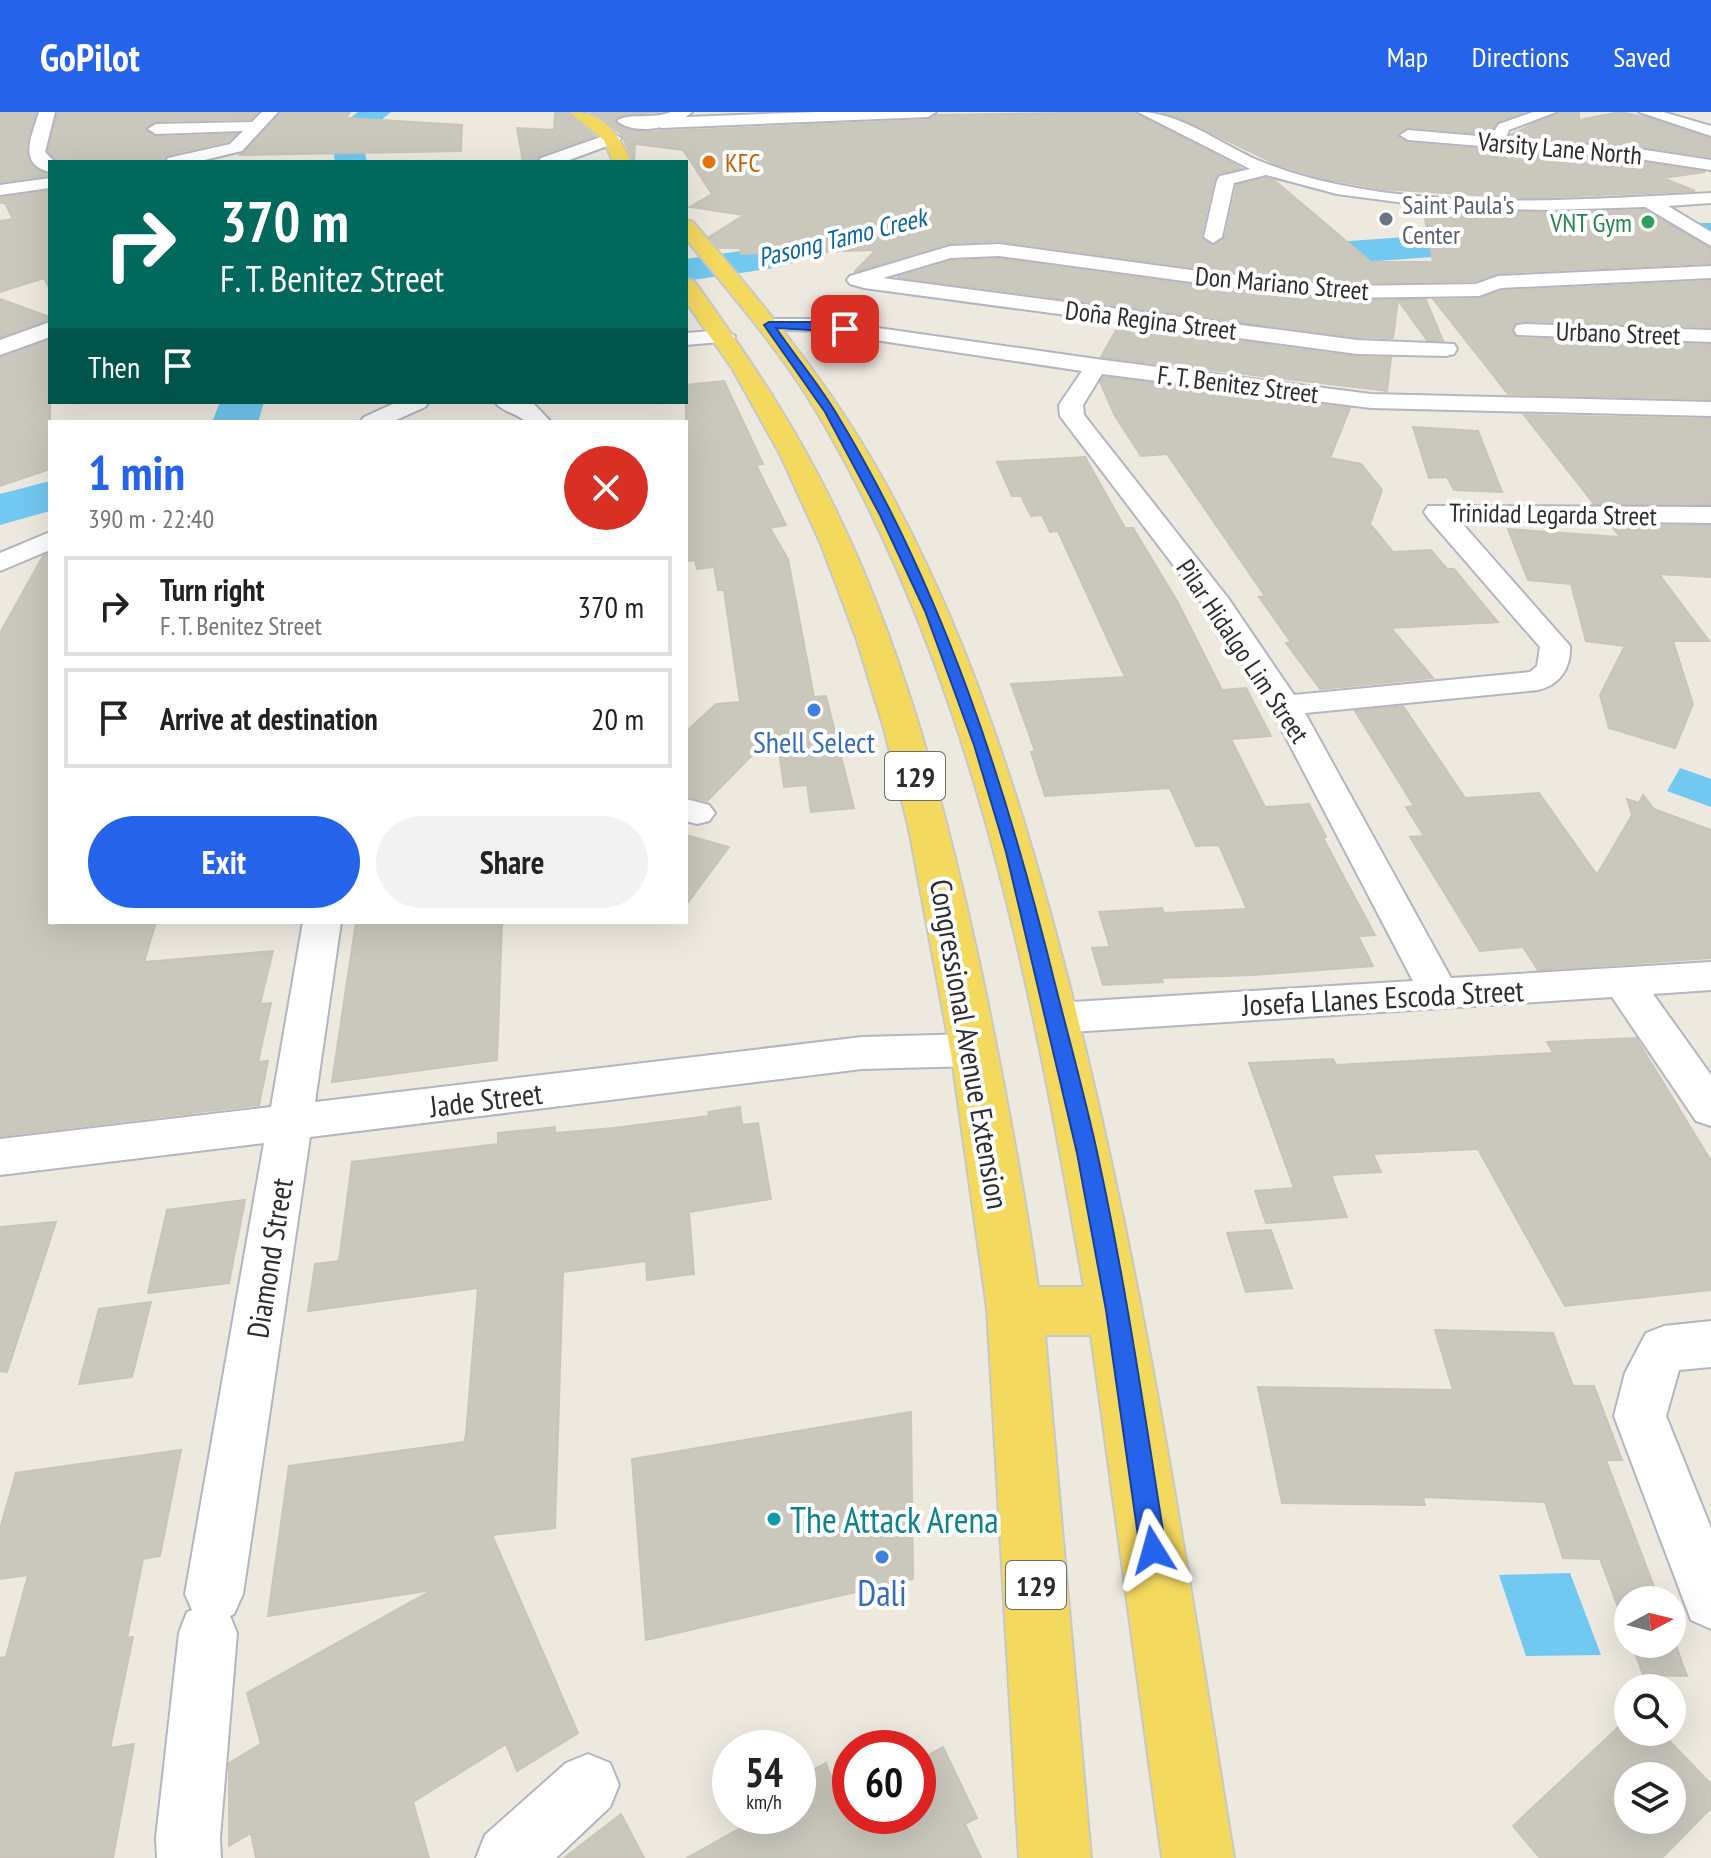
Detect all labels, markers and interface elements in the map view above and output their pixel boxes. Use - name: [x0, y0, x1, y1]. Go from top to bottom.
- text: GoPilot: [40, 32, 140, 81]
- text: Map: [1387, 38, 1428, 75]
- text: Directions: [1472, 38, 1569, 75]
- text: Saved: [1613, 38, 1671, 75]
- street label: Varsity Lane North: [1476, 124, 1643, 172]
- place label: KFC: [725, 146, 761, 179]
- marker: KFC: [700, 153, 718, 171]
- text: 370 m: [220, 185, 349, 257]
- place label: Saint Paula's Center: [1402, 188, 1514, 251]
- icon: right: [88, 192, 192, 296]
- water label: Pasong Tamo Creek: [754, 199, 932, 274]
- place label: VNT Gym: [1549, 206, 1632, 239]
- marker: Saint Paula's Center: [1377, 210, 1395, 228]
- marker: VNT Gym: [1639, 213, 1657, 231]
- text: F. T. Benitez Street: [220, 255, 444, 302]
- street label: Don Mariano Street: [1194, 259, 1370, 307]
- street label: Doña Regina Street: [1064, 293, 1238, 347]
- pin: [811, 295, 879, 363]
- icon: arrive: [823, 307, 867, 351]
- street label: Urbano Street: [1555, 314, 1681, 352]
- icon: arrive: [156, 344, 200, 388]
- text: Then: [88, 347, 140, 386]
- street label: F. T. Benitez Street: [1156, 358, 1320, 410]
- text: 1 min: [88, 441, 185, 503]
- button: close: [564, 446, 648, 530]
- street label: Trinidad Legarda Street: [1449, 496, 1657, 532]
- text: 390 m · 22:40: [88, 502, 214, 535]
- street label: Pilar Hidalgo Lim Street: [1169, 553, 1317, 749]
- text: Turn right: [160, 570, 264, 609]
- icon: right: [92, 584, 136, 628]
- text: 370 m: [578, 587, 644, 626]
- text: F. T. Benitez Street: [160, 609, 322, 642]
- icon: arrive: [92, 696, 136, 740]
- text: Arrive at destination: [160, 699, 378, 738]
- text: 20 m: [591, 699, 644, 738]
- marker: Shell Select: [805, 701, 823, 719]
- place label: Shell Select: [753, 722, 876, 761]
- road number: 129: [885, 752, 945, 800]
- button: Exit: [88, 816, 360, 908]
- button: Share: [376, 816, 648, 908]
- street label: Congressional Avenue Extension: [922, 876, 1018, 1212]
- street label: Josefa Llanes Escoda Street: [1240, 970, 1526, 1024]
- street label: Jade Street: [427, 1073, 545, 1125]
- street label: Diamond Street: [237, 1175, 301, 1341]
- place label: The Attack Arena: [790, 1496, 999, 1543]
- position arrow: [1111, 1508, 1195, 1592]
- marker: The Attack Arena: [765, 1510, 783, 1528]
- marker: Dali: [873, 1548, 891, 1566]
- road number: 129: [1006, 1561, 1066, 1609]
- place label: Dali: [857, 1569, 907, 1616]
- north arrow: [1614, 1586, 1686, 1658]
- map controls: [1614, 1586, 1686, 1834]
- button: search: [1614, 1674, 1686, 1746]
- speed limit sign: 60: [832, 1730, 936, 1834]
- text: 54: [745, 1746, 783, 1798]
- button: layers: [1614, 1762, 1686, 1834]
- text: km/h: [746, 1789, 782, 1815]

